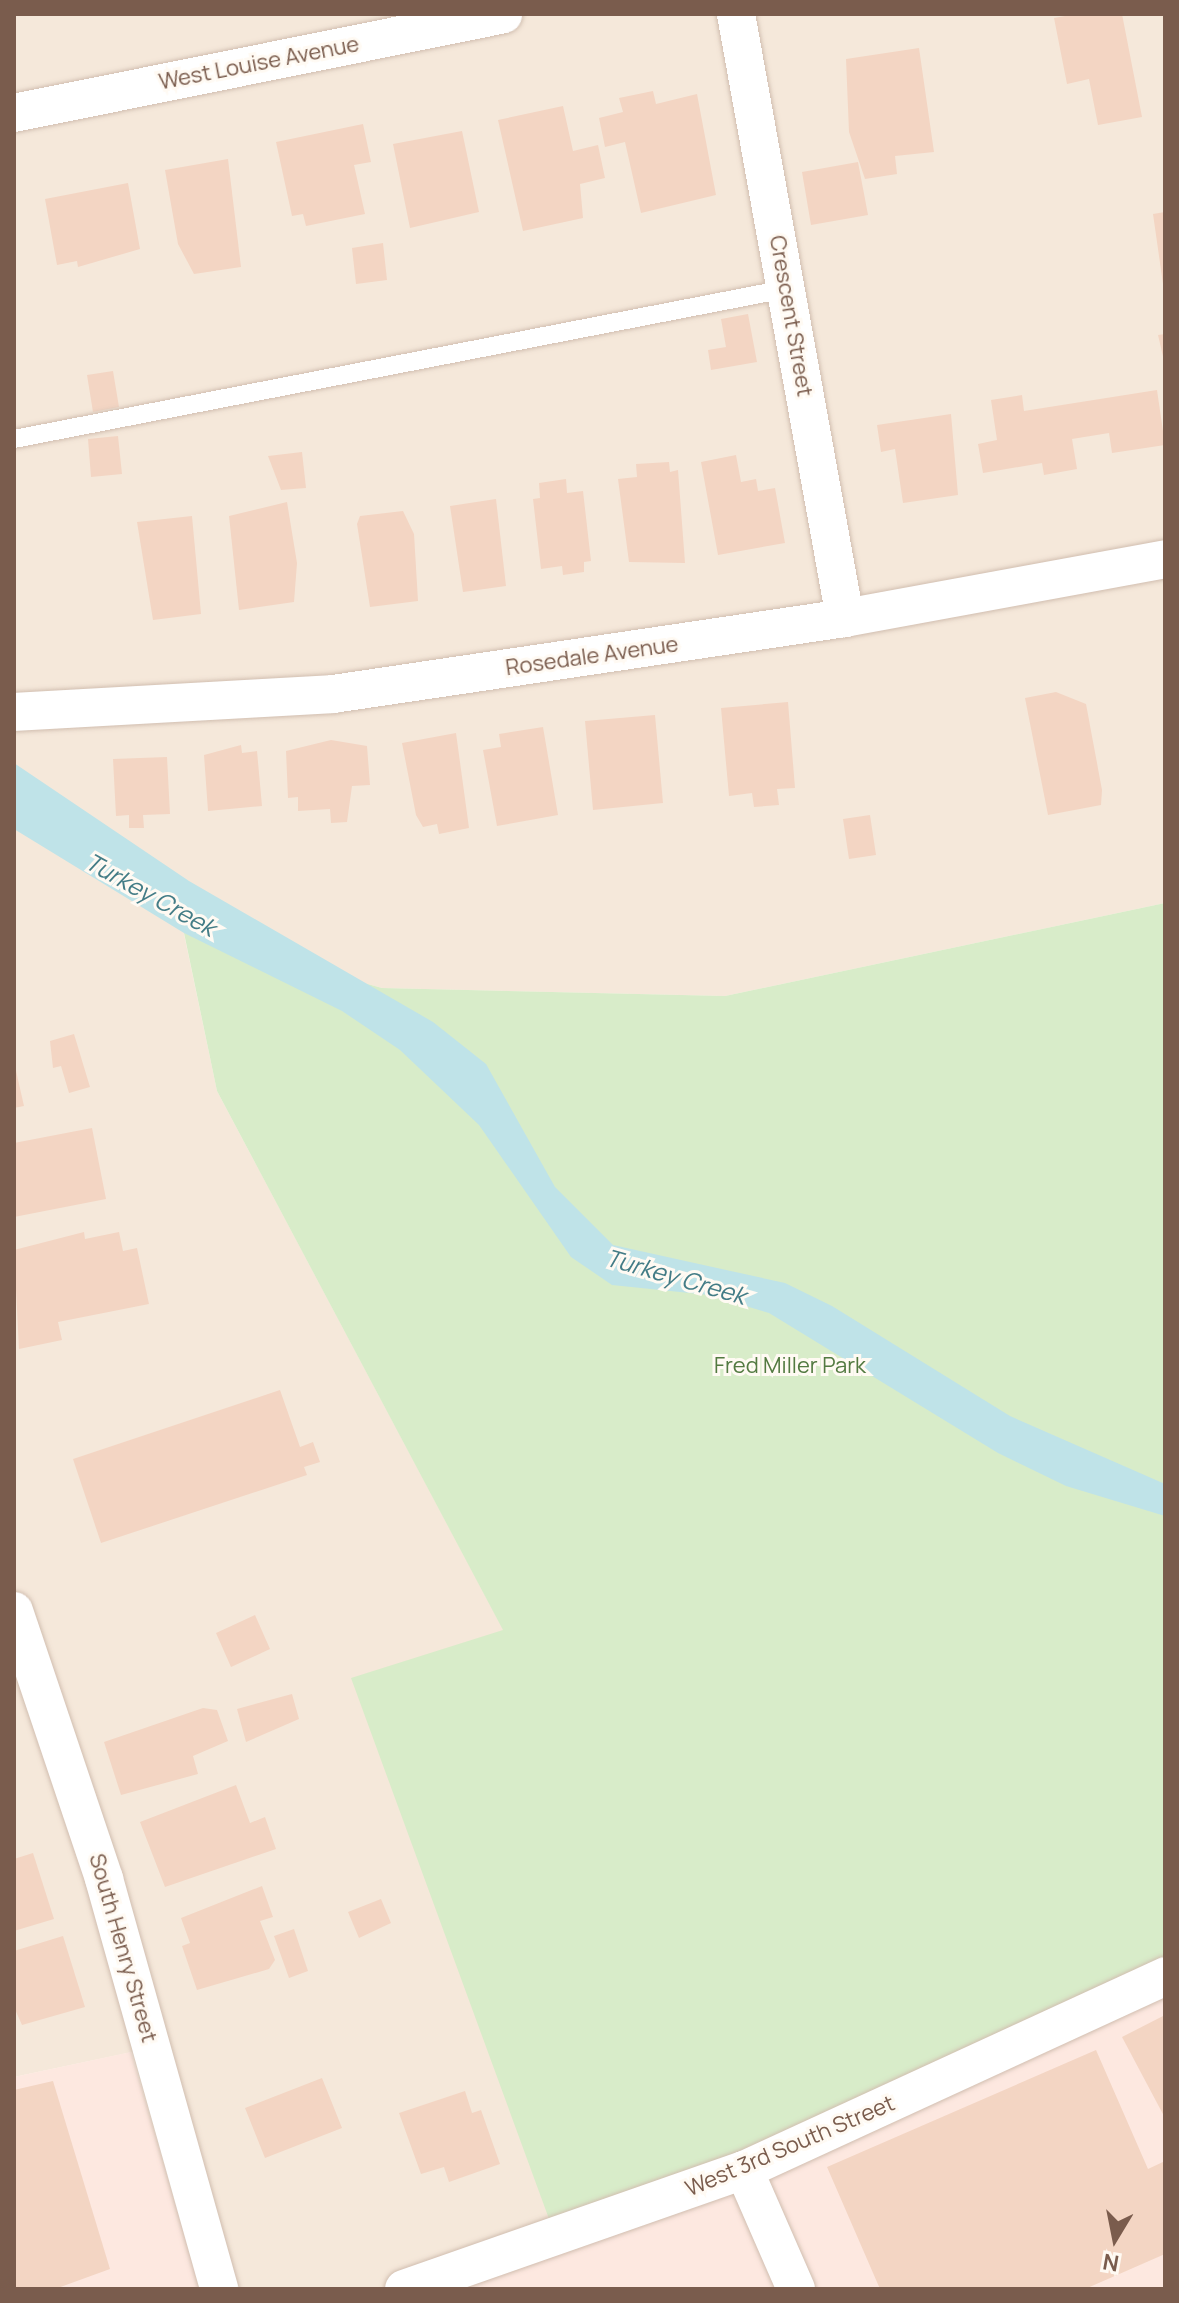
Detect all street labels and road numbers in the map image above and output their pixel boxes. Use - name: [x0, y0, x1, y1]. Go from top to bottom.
- street label: West Louise Avenue: [157, 31, 361, 95]
- street label: Crescent Street: [764, 233, 818, 399]
- street label: Rosedale Avenue: [504, 631, 680, 681]
- street label: South Henry Street: [83, 1851, 163, 2045]
- street label: West 3rd South Street: [681, 2090, 899, 2202]

